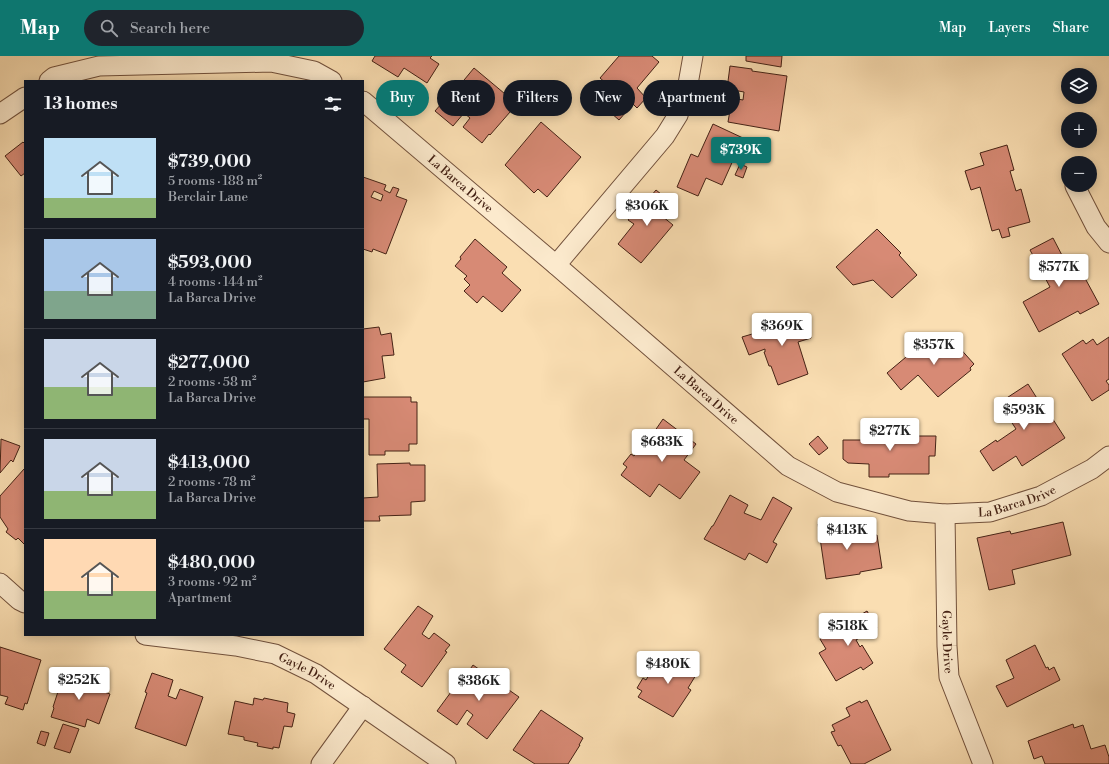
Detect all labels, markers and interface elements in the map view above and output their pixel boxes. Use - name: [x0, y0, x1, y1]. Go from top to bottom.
- search box: [84, 10, 364, 46]
- text: Map: [20, 16, 60, 40]
- icon: search: [98, 17, 120, 39]
- text: Search here: [130, 19, 210, 38]
- text: Map: [939, 19, 966, 37]
- text: Layers: [988, 19, 1031, 37]
- text: Share: [1053, 19, 1089, 37]
- map controls: [1061, 68, 1097, 192]
- button: layers: [1061, 68, 1097, 104]
- chip: Buy: [376, 80, 429, 116]
- chip: Rent: [437, 80, 495, 116]
- chip: Filters: [503, 80, 572, 116]
- chip: New: [580, 80, 635, 116]
- chip: Apartment: [643, 80, 740, 116]
- text: 13 homes: [44, 93, 118, 115]
- icon: filters: [322, 93, 344, 115]
- button: +: [1061, 112, 1097, 148]
- pin: $739K: [713, 137, 769, 171]
- text: $739K: [720, 142, 762, 158]
- text: $739,000: [168, 151, 251, 173]
- street label: La Barca Drive: [425, 152, 496, 216]
- icon: home: [76, 154, 124, 202]
- button: −: [1061, 156, 1097, 192]
- text: 5 rooms · 188 m²: [168, 173, 262, 189]
- text: Berclair Lane: [168, 189, 248, 205]
- pin: $306K: [619, 193, 675, 227]
- text: $306K: [625, 198, 669, 214]
- text: $593,000: [168, 252, 252, 274]
- pin: $577K: [1031, 254, 1087, 288]
- icon: home: [76, 255, 124, 303]
- text: $577K: [1038, 259, 1080, 275]
- text: 4 rooms · 144 m²: [168, 274, 263, 290]
- text: La Barca Drive: [168, 290, 256, 306]
- pin: $369K: [754, 313, 810, 347]
- text: $369K: [761, 318, 803, 334]
- pin: $357K: [906, 332, 962, 366]
- text: $357K: [913, 337, 955, 353]
- text: $277,000: [168, 352, 250, 374]
- icon: home: [76, 355, 124, 403]
- street label: La Barca Drive: [671, 363, 742, 427]
- text: 2 rooms · 58 m²: [168, 374, 257, 390]
- text: La Barca Drive: [168, 390, 256, 406]
- pin: $593K: [996, 397, 1052, 431]
- text: $593K: [1003, 402, 1045, 418]
- pin: $277K: [862, 418, 918, 452]
- text: $277K: [869, 423, 911, 439]
- pin: $683K: [634, 429, 690, 463]
- text: $683K: [641, 434, 683, 450]
- text: $413,000: [168, 452, 250, 474]
- icon: home: [76, 455, 124, 503]
- text: 2 rooms · 78 m²: [168, 474, 256, 490]
- street label: La Barca Drive: [978, 482, 1059, 520]
- text: La Barca Drive: [168, 490, 256, 506]
- pin: $413K: [819, 517, 875, 551]
- text: $413K: [827, 522, 867, 538]
- text: $480,000: [168, 552, 255, 574]
- icon: home: [76, 555, 124, 603]
- text: 3 rooms · 92 m²: [168, 574, 256, 590]
- text: Apartment: [168, 590, 232, 606]
- street label: Gayle Drive: [939, 610, 956, 674]
- pin: $518K: [820, 613, 876, 647]
- text: $518K: [828, 618, 868, 634]
- street label: Gayle Drive: [276, 649, 339, 693]
- pin: $480K: [640, 651, 696, 685]
- text: $480K: [646, 656, 690, 672]
- pin: $252K: [51, 667, 107, 701]
- pin: $386K: [451, 668, 507, 702]
- text: $252K: [58, 672, 100, 688]
- text: $386K: [458, 673, 500, 689]

